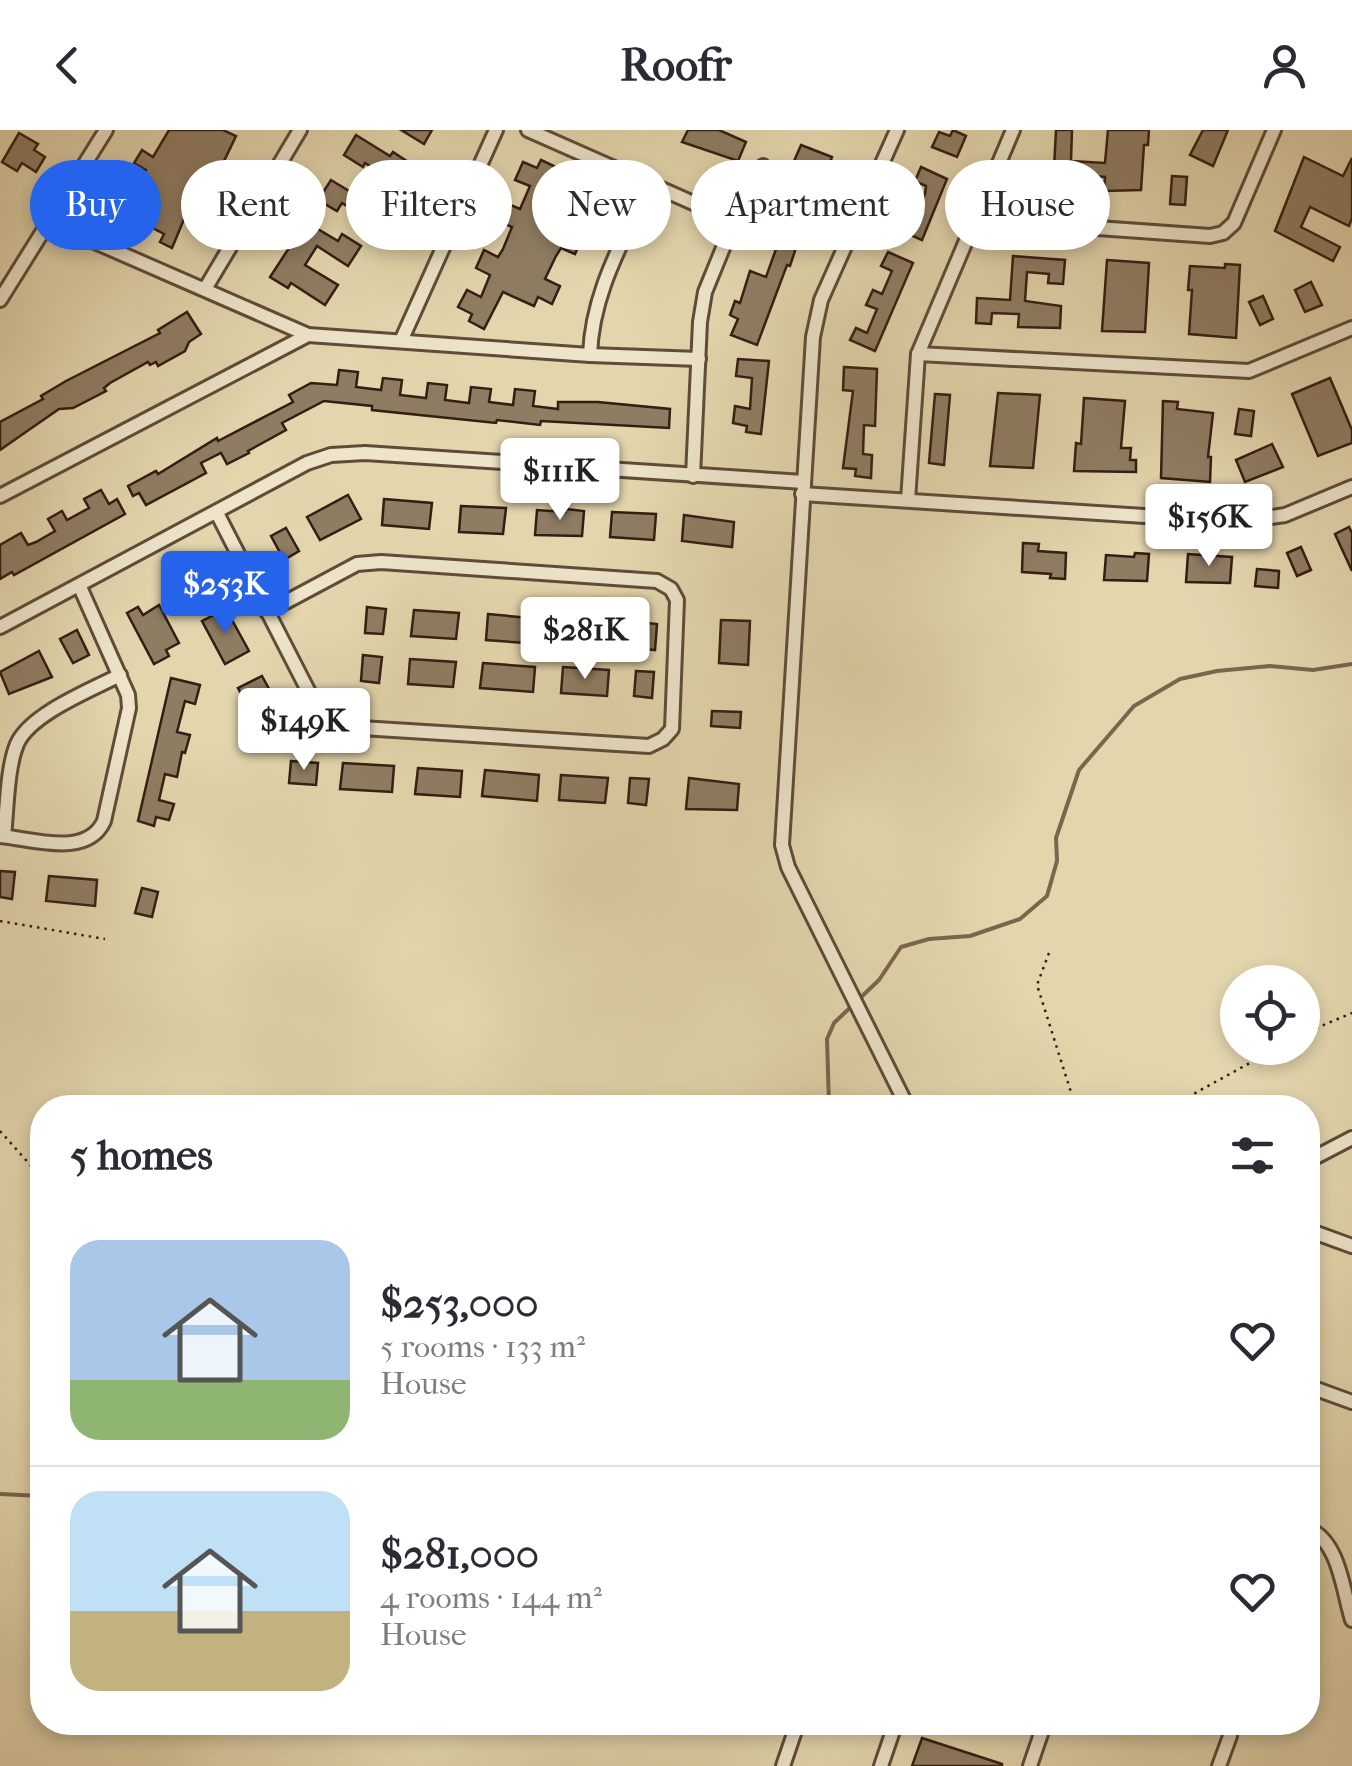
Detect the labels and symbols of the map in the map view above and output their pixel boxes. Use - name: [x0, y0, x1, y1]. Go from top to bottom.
- pin: $111K: [490, 438, 630, 523]
- pin: $156K: [1139, 484, 1279, 569]
- pin: $253K: [155, 551, 295, 636]
- pin: $281K: [515, 597, 655, 682]
- pin: $149K: [234, 688, 374, 773]

